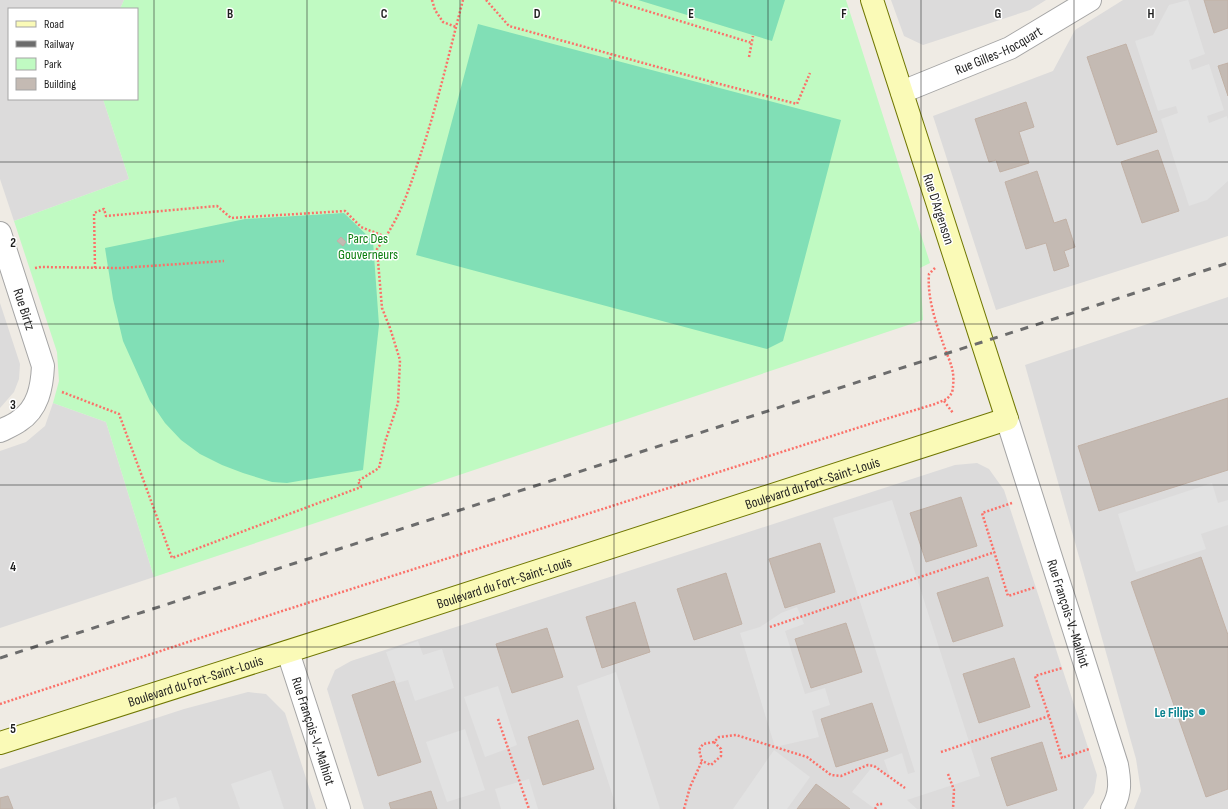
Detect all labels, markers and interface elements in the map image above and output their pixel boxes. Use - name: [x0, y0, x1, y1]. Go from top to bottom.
- text: B: [227, 6, 233, 22]
- text: C: [381, 6, 388, 22]
- text: D: [534, 6, 541, 22]
- text: E: [688, 6, 694, 22]
- text: F: [841, 6, 847, 22]
- text: G: [995, 6, 1002, 22]
- text: H: [1148, 6, 1155, 22]
- legend: [8, 8, 138, 100]
- text: Road: [44, 17, 64, 32]
- street label: Rue Gilles-Hocquart: [952, 23, 1045, 79]
- text: Railway: [44, 37, 75, 52]
- text: Park: [44, 57, 62, 72]
- text: Building: [44, 77, 76, 92]
- street label: Rue D'Argenson: [919, 172, 958, 247]
- park label: Parc Des Gouverneurs: [338, 230, 398, 263]
- text: 2: [10, 235, 16, 251]
- street label: Rue Birtz: [9, 286, 39, 332]
- text: 3: [10, 397, 16, 413]
- street label: Boulevard du Fort-Saint-Louis: [743, 453, 882, 513]
- street label: Boulevard du Fort-Saint-Louis: [435, 553, 574, 612]
- street label: Rue François-V.-Malhiot: [1043, 557, 1093, 670]
- text: 4: [10, 559, 16, 575]
- street label: Boulevard du Fort-Saint-Louis: [126, 652, 265, 711]
- street label: Rue François-V.-Malhiot: [288, 675, 339, 787]
- place label: Le Filips: [1154, 704, 1194, 721]
- marker: Le Filips: [1197, 707, 1207, 717]
- text: 5: [10, 721, 16, 737]

